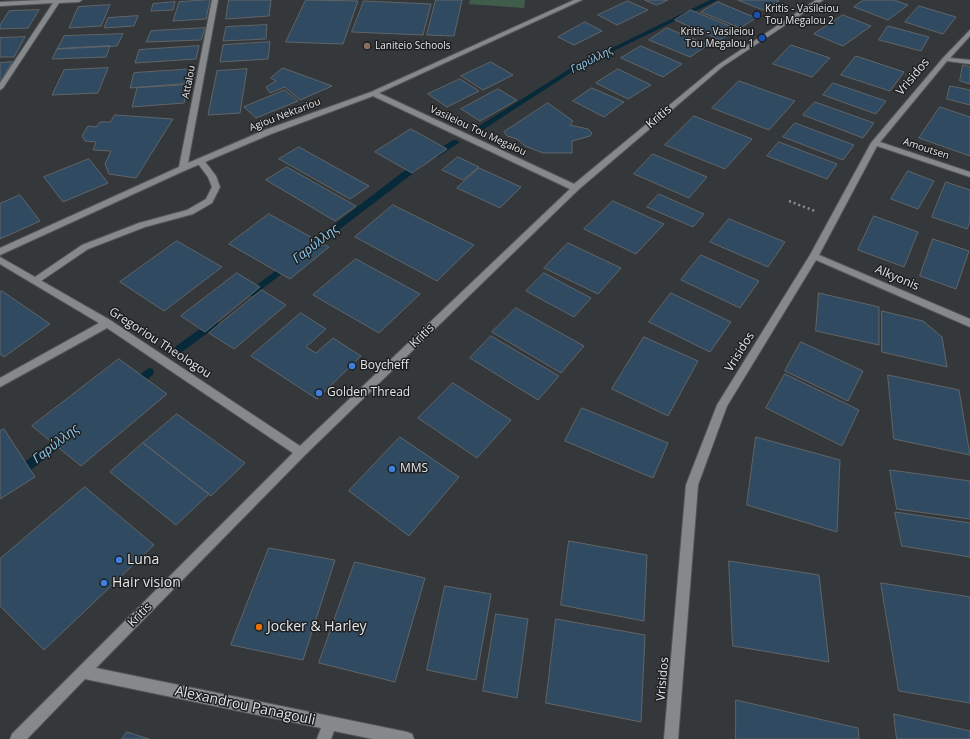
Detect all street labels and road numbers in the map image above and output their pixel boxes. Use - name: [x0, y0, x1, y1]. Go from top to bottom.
- street label: Vrisidos: [893, 55, 933, 99]
- street label: Attalou: [180, 64, 198, 100]
- street label: Agiou Nektariou: [248, 96, 322, 134]
- street label: Kritis: [644, 102, 674, 132]
- street label: Vasileiou Tou Megalou: [428, 103, 528, 159]
- street label: Amoutsen: [901, 136, 951, 162]
- street label: Alkyonis: [873, 262, 921, 294]
- street label: Gregoriou Theologou: [106, 305, 214, 381]
- street label: Kritis: [407, 321, 437, 351]
- street label: Vrisidos: [722, 329, 758, 375]
- street label: Kritis: [125, 600, 155, 630]
- street label: Vrisidos: [654, 656, 672, 702]
- street label: Alexandrou Panagouli: [173, 683, 317, 729]

